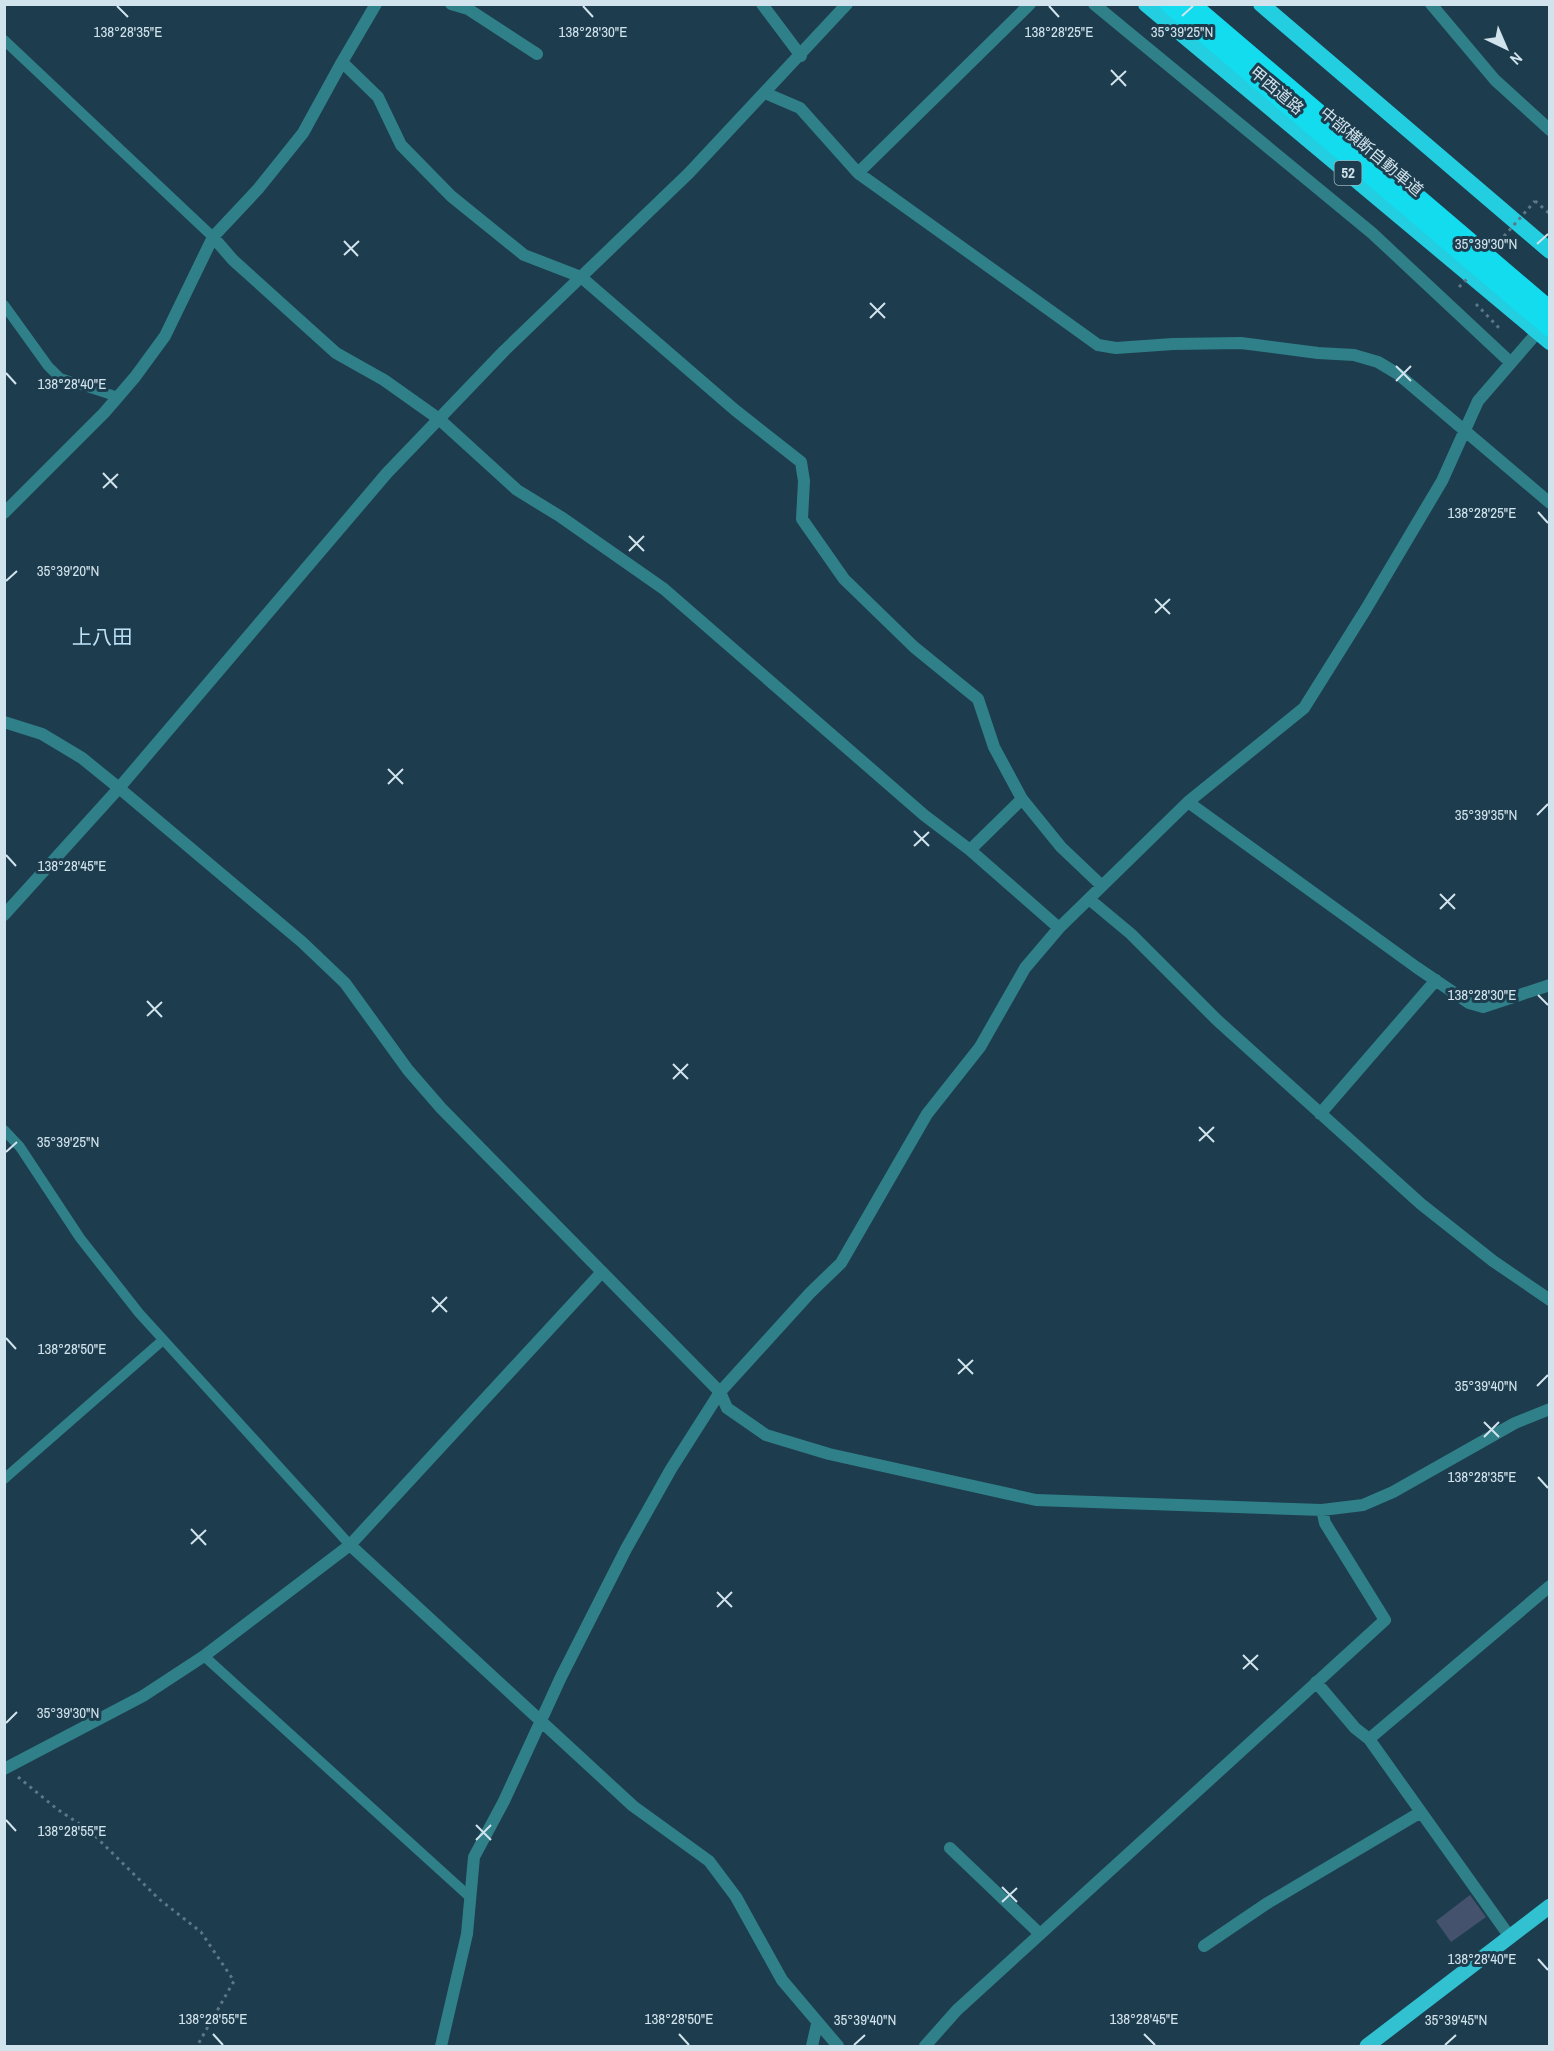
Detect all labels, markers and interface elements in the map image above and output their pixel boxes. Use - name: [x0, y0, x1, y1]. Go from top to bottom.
- north arrow: [1476, 18, 1536, 78]
- text: 138°28'35"E: [94, 21, 162, 42]
- text: 138°28'30"E: [559, 21, 627, 42]
- text: 138°28'25"E: [1025, 21, 1093, 42]
- text: 35°39'25"N: [1151, 21, 1213, 42]
- text: N: [1505, 48, 1527, 70]
- street label: 甲西道路: [1245, 61, 1309, 119]
- street label: 中部横断自動車道: [1316, 101, 1428, 201]
- road number: 52: [1334, 161, 1362, 185]
- text: 35°39'30"N: [1455, 233, 1517, 254]
- text: 138°28'40"E: [38, 373, 106, 394]
- text: 138°28'25"E: [1448, 502, 1516, 523]
- text: 35°39'20"N: [37, 560, 99, 581]
- district label: 上八田: [72, 623, 132, 650]
- text: 35°39'35"N: [1455, 804, 1517, 825]
- text: 138°28'45"E: [38, 855, 106, 876]
- text: 138°28'30"E: [1448, 984, 1516, 1005]
- text: 35°39'25"N: [37, 1131, 99, 1152]
- text: 138°28'50"E: [38, 1338, 106, 1359]
- text: 35°39'40"N: [1455, 1375, 1517, 1396]
- text: 138°28'35"E: [1448, 1466, 1516, 1487]
- text: 35°39'30"N: [37, 1702, 99, 1723]
- text: 138°28'55"E: [38, 1820, 106, 1841]
- text: 138°28'40"E: [1448, 1948, 1516, 1969]
- text: 138°28'55"E: [179, 2008, 247, 2029]
- text: 138°28'50"E: [645, 2008, 713, 2029]
- text: 138°28'45"E: [1110, 2008, 1178, 2029]
- text: 35°39'40"N: [834, 2009, 896, 2030]
- text: 35°39'45"N: [1425, 2009, 1487, 2030]

